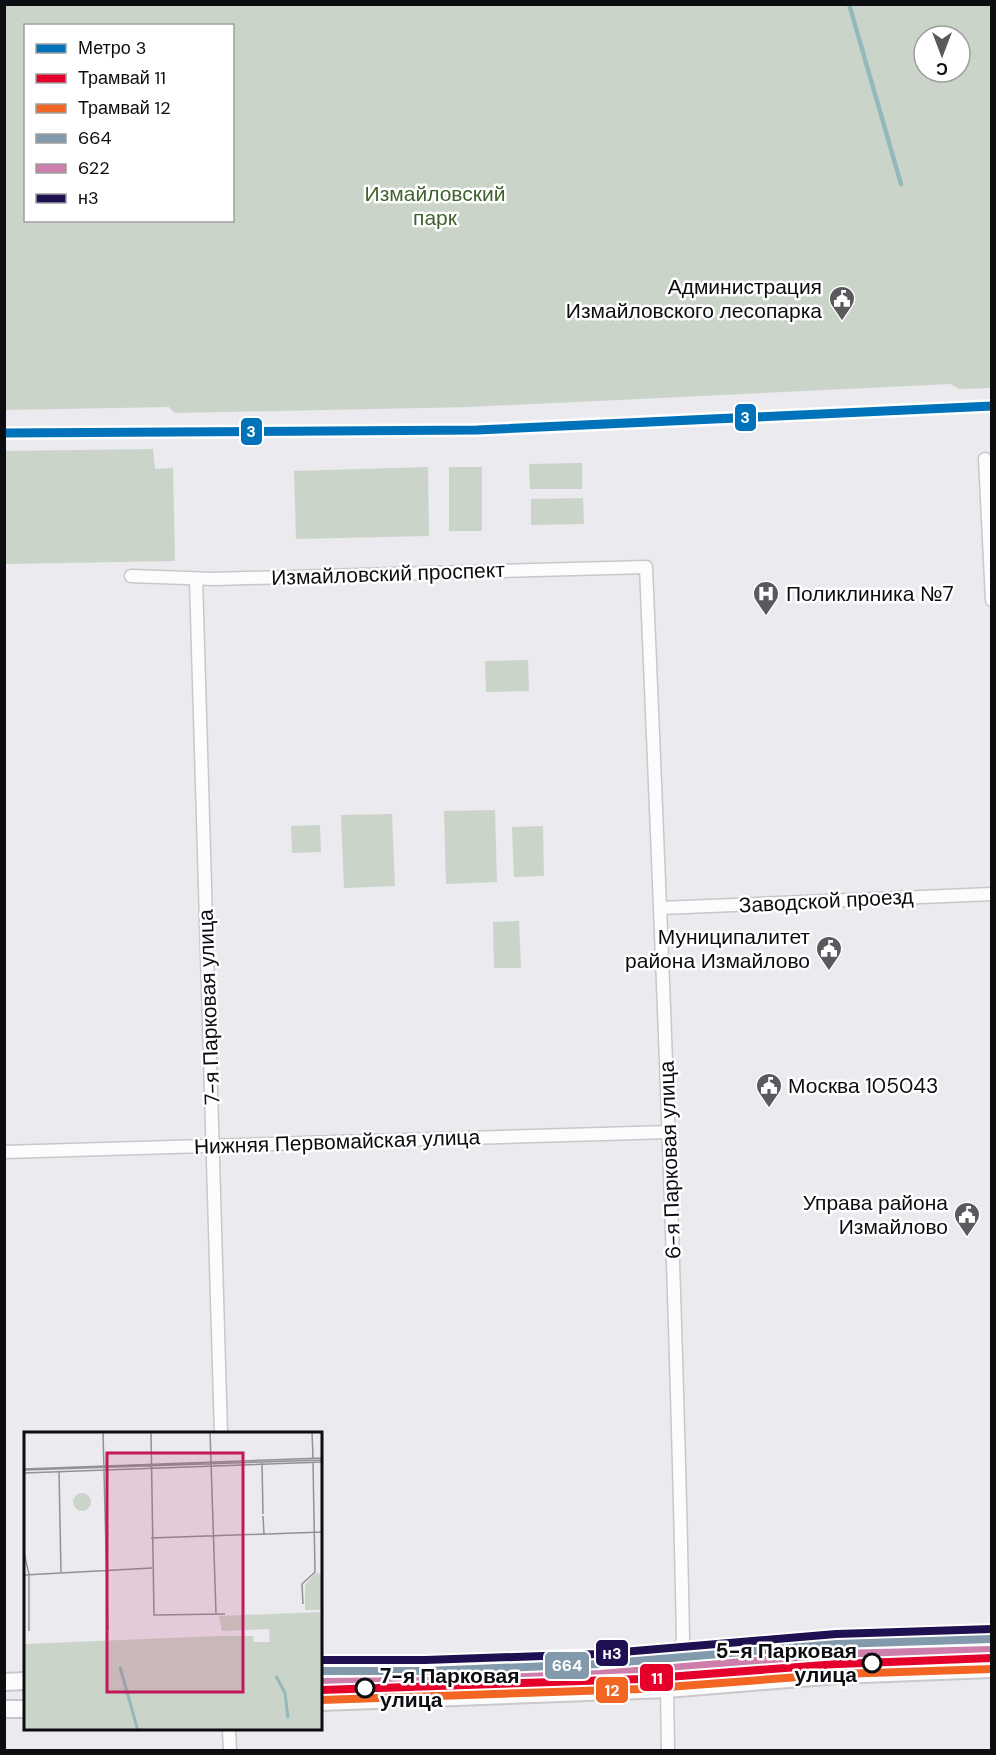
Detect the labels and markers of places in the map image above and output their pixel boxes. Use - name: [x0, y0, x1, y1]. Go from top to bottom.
- place label: Администрация Измайловского лесопарка: [566, 273, 822, 325]
- public building icon: Администрация Измайловского лесопарка: [827, 284, 857, 322]
- hospital icon: Поликлиника №7: [751, 579, 781, 617]
- place label: Поликлиника №7: [786, 580, 954, 608]
- place label: Муниципалитет района Измайлово: [625, 923, 810, 975]
- public building icon: Муниципалитет района Измайлово: [814, 934, 844, 972]
- public building icon: Москва 105043: [754, 1071, 784, 1109]
- place label: Москва 105043: [788, 1072, 939, 1100]
- place label: Управа района Измайлово: [803, 1189, 948, 1241]
- public building icon: Управа района Измайлово: [952, 1200, 982, 1238]
- place label: 5-я Парковая улица: [715, 1637, 857, 1689]
- marker: 5-я Парковая улица: [862, 1653, 882, 1673]
- place label: 7-я Парковая улица: [380, 1662, 520, 1714]
- marker: 7-я Парковая улица: [355, 1678, 375, 1698]

